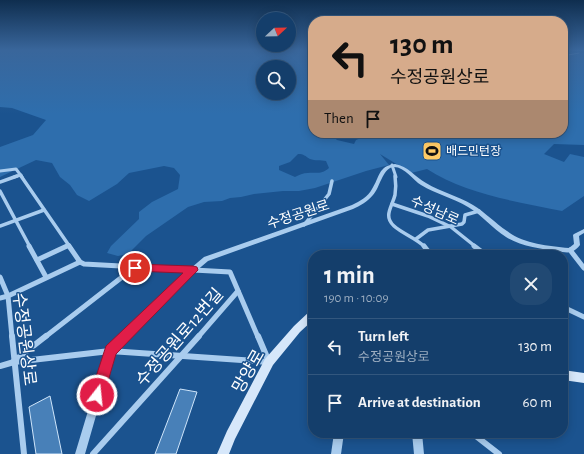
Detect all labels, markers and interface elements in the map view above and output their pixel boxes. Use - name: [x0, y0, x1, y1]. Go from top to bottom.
- north arrow: [256, 12, 296, 52]
- map controls: [256, 12, 296, 100]
- text: 130 m: [390, 31, 454, 59]
- icon: left: [324, 32, 376, 84]
- button: search: [256, 60, 296, 100]
- text: 수정공원상로: [390, 69, 489, 87]
- icon: arrive: [362, 108, 384, 130]
- text: Then: [324, 111, 354, 126]
- sports icon: 배드민턴장: [421, 140, 443, 162]
- place label: 배드민턴장: [446, 145, 501, 157]
- street label: 수성남로: [408, 193, 461, 228]
- street label: 수정공원로: [265, 197, 331, 232]
- pin: [118, 251, 152, 285]
- icon: arrive: [124, 257, 146, 279]
- button: close: [510, 263, 552, 305]
- text: 1 min: [324, 264, 375, 288]
- street label: 수정공원로12번길: [133, 285, 226, 389]
- street label: 수정공원상로: [10, 291, 39, 387]
- text: 190 m · 10:09: [324, 292, 389, 305]
- text: Turn left: [358, 329, 409, 344]
- icon: left: [324, 336, 346, 358]
- text: 130 m: [518, 339, 552, 354]
- street label: 망양로: [229, 347, 268, 396]
- text: 수정공원상로: [358, 351, 430, 364]
- position arrow: [76, 374, 118, 416]
- icon: arrive: [324, 392, 346, 414]
- text: Arrive at destination: [358, 395, 481, 410]
- text: 60 m: [523, 395, 552, 410]

